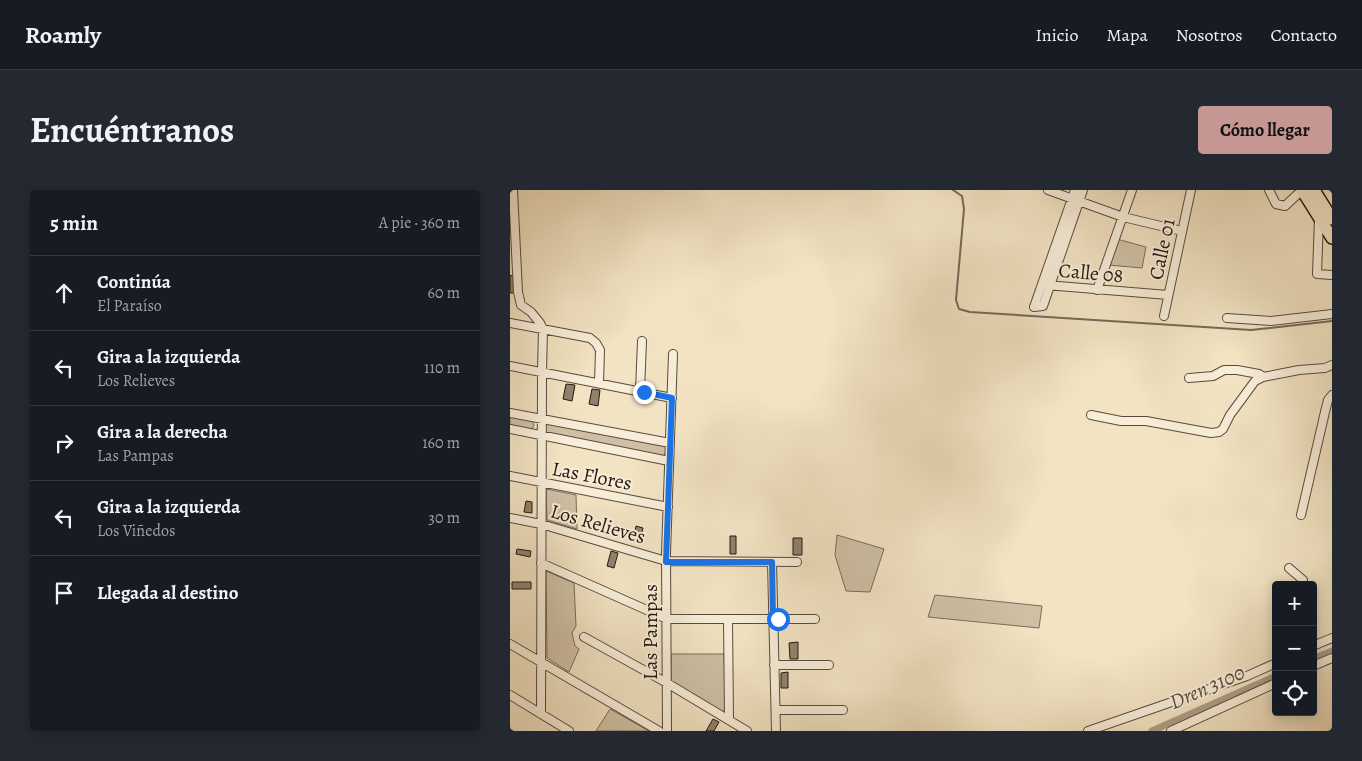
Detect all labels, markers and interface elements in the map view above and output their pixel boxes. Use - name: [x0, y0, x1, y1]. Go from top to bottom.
- text: Roamly: [25, 19, 101, 51]
- text: Inicio: [1035, 23, 1078, 47]
- text: Mapa: [1106, 23, 1148, 47]
- text: Nosotros: [1176, 23, 1242, 47]
- text: Contacto: [1270, 23, 1337, 47]
- text: Encuéntranos: [30, 106, 234, 154]
- button: Cómo llegar: [1198, 106, 1332, 154]
- text: 5 min: [50, 209, 98, 237]
- text: A pie · 360 m: [379, 212, 460, 234]
- street label: Calle 01: [1142, 216, 1182, 282]
- street label: Calle 08: [1058, 257, 1124, 289]
- text: Continúa: [97, 269, 171, 295]
- icon: ahead: [50, 279, 78, 307]
- text: 60 m: [428, 282, 460, 304]
- text: El Paraíso: [97, 295, 162, 317]
- text: Gira a la izquierda: [97, 344, 240, 370]
- icon: left: [50, 354, 78, 382]
- text: 110 m: [424, 357, 460, 379]
- text: Los Relieves: [97, 370, 175, 392]
- route end: [633, 381, 656, 404]
- text: Gira a la derecha: [97, 419, 228, 445]
- icon: right: [50, 429, 78, 457]
- text: 160 m: [422, 432, 460, 454]
- text: Las Pampas: [97, 445, 174, 467]
- street label: Las Flores: [550, 455, 634, 497]
- text: Gira a la izquierda: [97, 494, 240, 520]
- street label: Los Relieves: [547, 498, 649, 550]
- icon: left: [50, 504, 78, 532]
- text: 30 m: [428, 507, 460, 529]
- text: Los Viñedos: [97, 520, 175, 542]
- icon: arrive: [50, 579, 78, 607]
- text: Llegada al destino: [97, 580, 239, 606]
- map controls: [1272, 581, 1317, 716]
- button: +: [1272, 581, 1317, 626]
- street label: Las Pampas: [637, 584, 664, 680]
- route start: [767, 608, 790, 631]
- button: −: [1272, 626, 1317, 671]
- water label: Dren 3100: [1165, 658, 1249, 716]
- button: locate: [1272, 671, 1317, 716]

